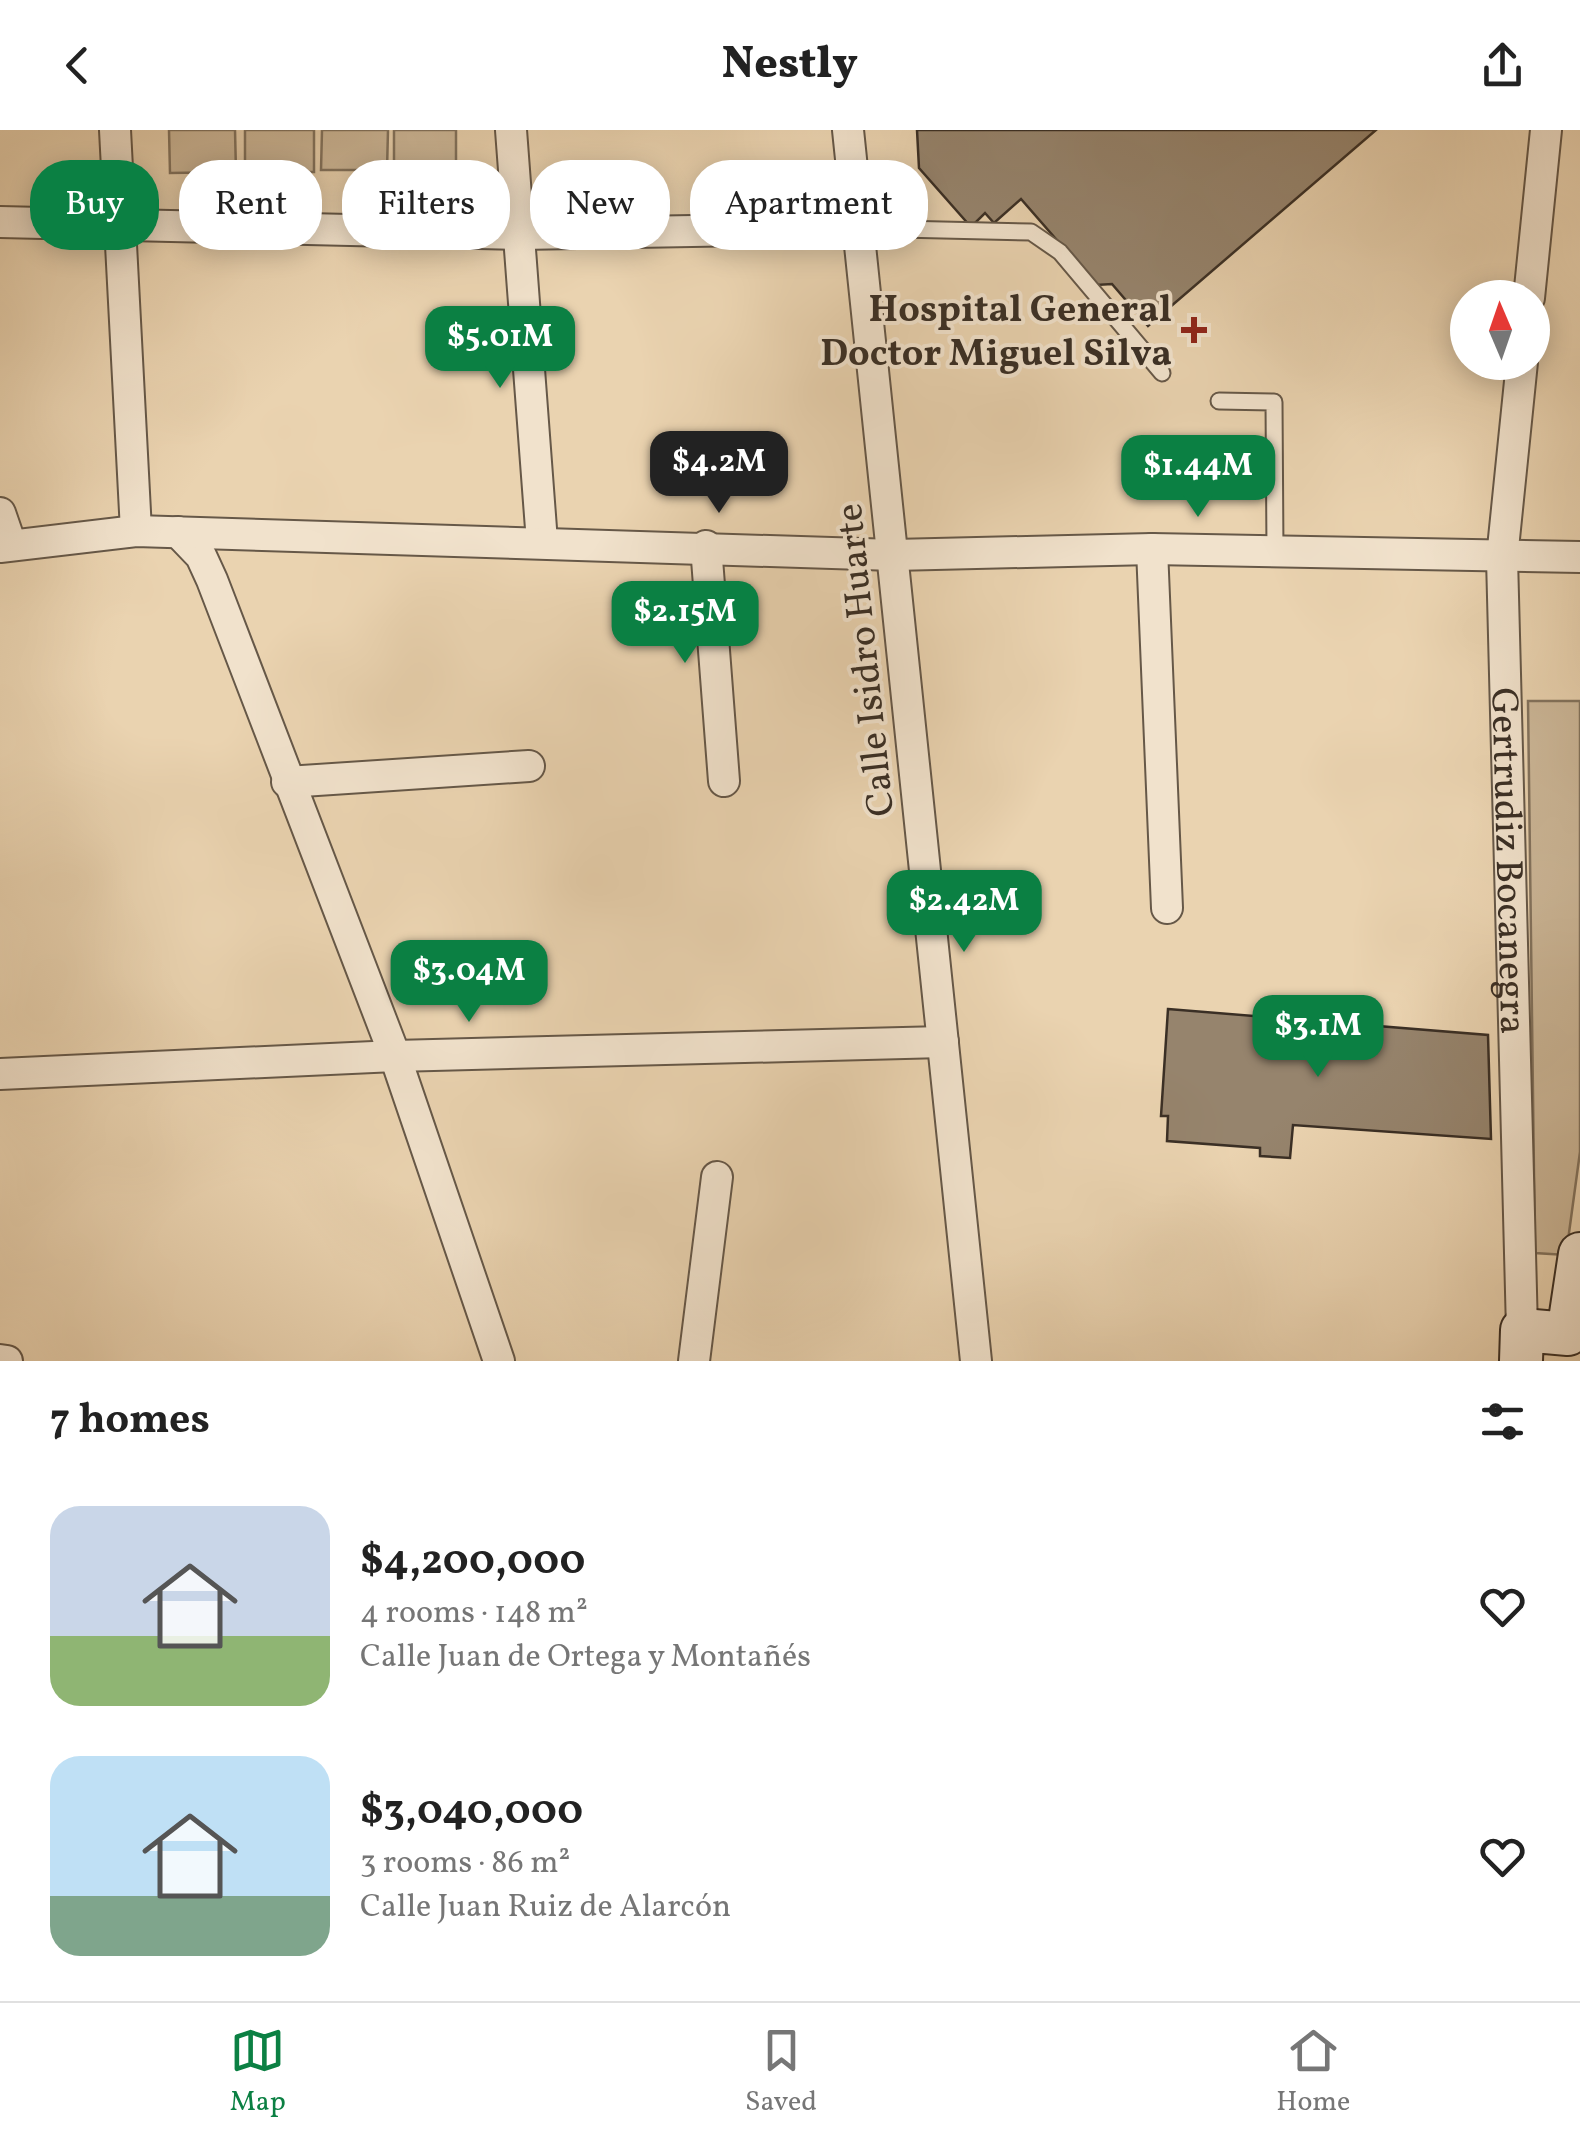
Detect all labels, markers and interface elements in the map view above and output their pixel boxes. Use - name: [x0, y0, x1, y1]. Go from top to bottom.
- text: Nestly: [722, 34, 858, 97]
- icon: back: [50, 38, 105, 93]
- icon: share: [1475, 38, 1530, 93]
- chip: Buy: [30, 160, 159, 250]
- chip: Rent: [179, 160, 322, 250]
- chip: Filters: [342, 160, 510, 250]
- chip: New: [530, 160, 670, 250]
- chip: Apartment: [690, 160, 928, 250]
- north arrow: [1450, 280, 1550, 380]
- map controls: [1450, 280, 1550, 380]
- place label: Hospital General Doctor Miguel Silva: [820, 285, 1172, 382]
- pin: $5.01M: [419, 306, 581, 391]
- text: $5.01M: [447, 316, 553, 360]
- marker: Hospital General Doctor Miguel Silva: [1181, 317, 1207, 343]
- pin: $4.2M: [649, 431, 789, 516]
- pin: $1.44M: [1117, 435, 1279, 520]
- text: $4.2M: [672, 441, 766, 485]
- text: $1.44M: [1143, 445, 1253, 489]
- street label: Calle Isidro Huarte: [825, 501, 910, 819]
- pin: $2.15M: [604, 581, 766, 666]
- text: $2.15M: [634, 591, 736, 635]
- street label: Gertrudiz Bocanegra: [1475, 687, 1537, 1035]
- pin: $2.42M: [883, 870, 1045, 955]
- text: $2.42M: [909, 880, 1019, 924]
- pin: $3.04M: [388, 940, 550, 1025]
- text: $3.04M: [413, 950, 525, 994]
- pin: $3.1M: [1248, 995, 1388, 1080]
- text: $3.1M: [1274, 1005, 1362, 1049]
- text: 7 homes: [50, 1392, 210, 1451]
- icon: filters: [1475, 1394, 1530, 1449]
- text: $4,200,000: [360, 1533, 585, 1592]
- icon: home: [130, 1546, 250, 1666]
- icon: heart: [1475, 1579, 1530, 1634]
- text: 4 rooms · 148 m²: [360, 1592, 588, 1636]
- text: Calle Juan de Ortega y Montañés: [360, 1636, 811, 1680]
- text: $3,040,000: [360, 1783, 583, 1842]
- icon: home: [130, 1796, 250, 1916]
- icon: heart: [1475, 1829, 1530, 1884]
- text: 3 rooms · 86 m²: [360, 1842, 570, 1886]
- text: Calle Juan Ruiz de Alarcón: [360, 1886, 731, 1930]
- tab: Map: [230, 2023, 286, 2122]
- tab: Saved: [745, 2023, 817, 2122]
- tab: Home: [1276, 2023, 1350, 2122]

